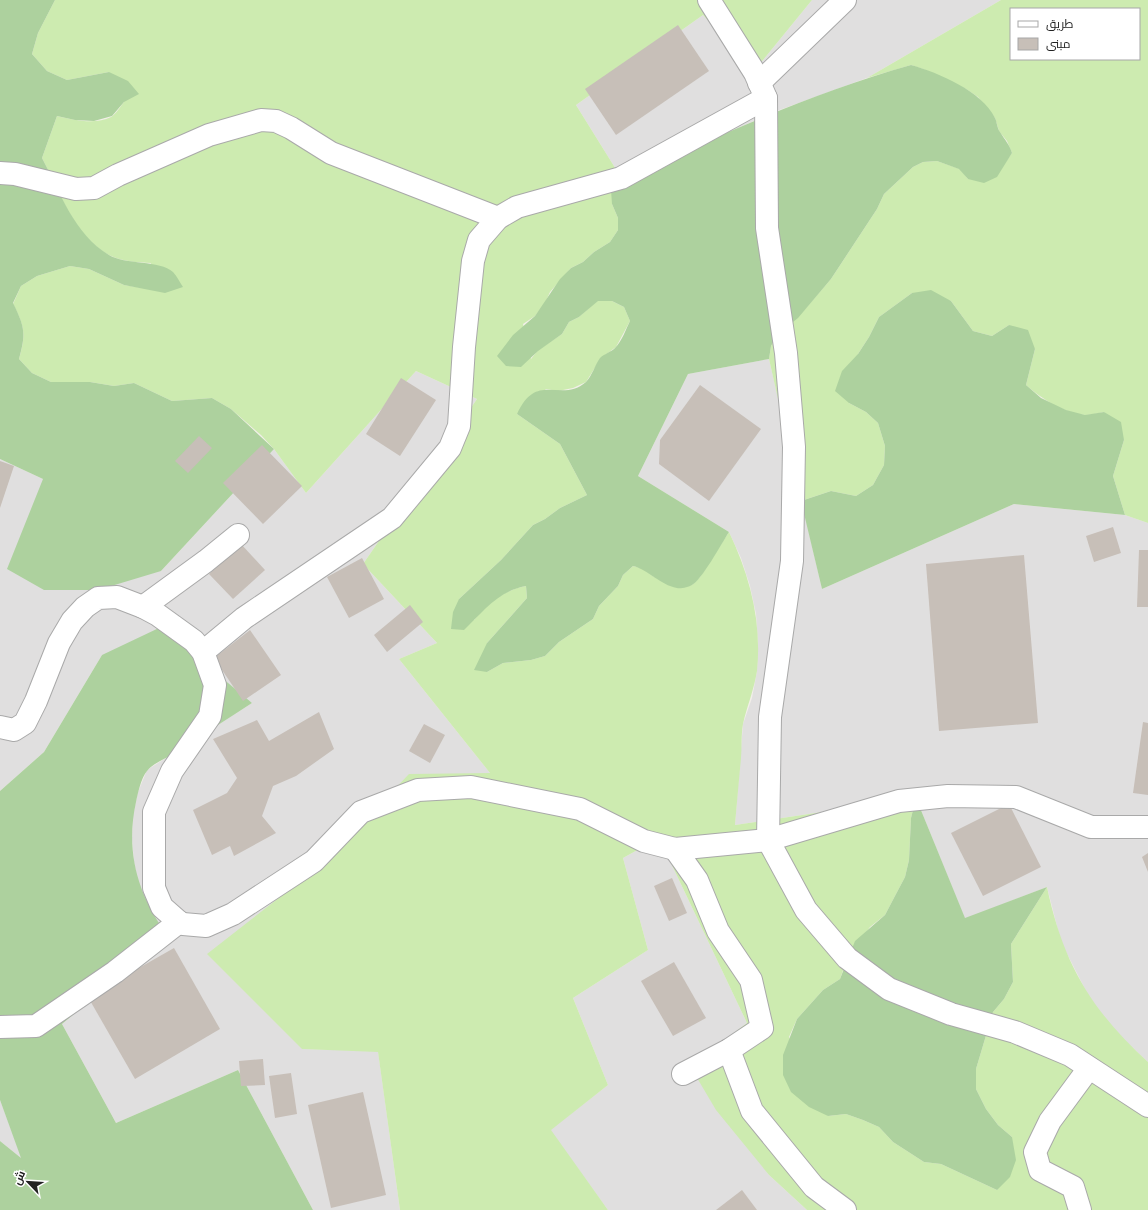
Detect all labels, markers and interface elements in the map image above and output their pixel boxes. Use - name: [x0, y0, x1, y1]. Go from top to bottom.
- legend: [1010, 8, 1140, 60]
- text: طريق: [1046, 15, 1074, 32]
- text: مبنى: [1046, 35, 1071, 52]
- north arrow: [8, 1162, 48, 1202]
- text: ش: [9, 1168, 28, 1187]

